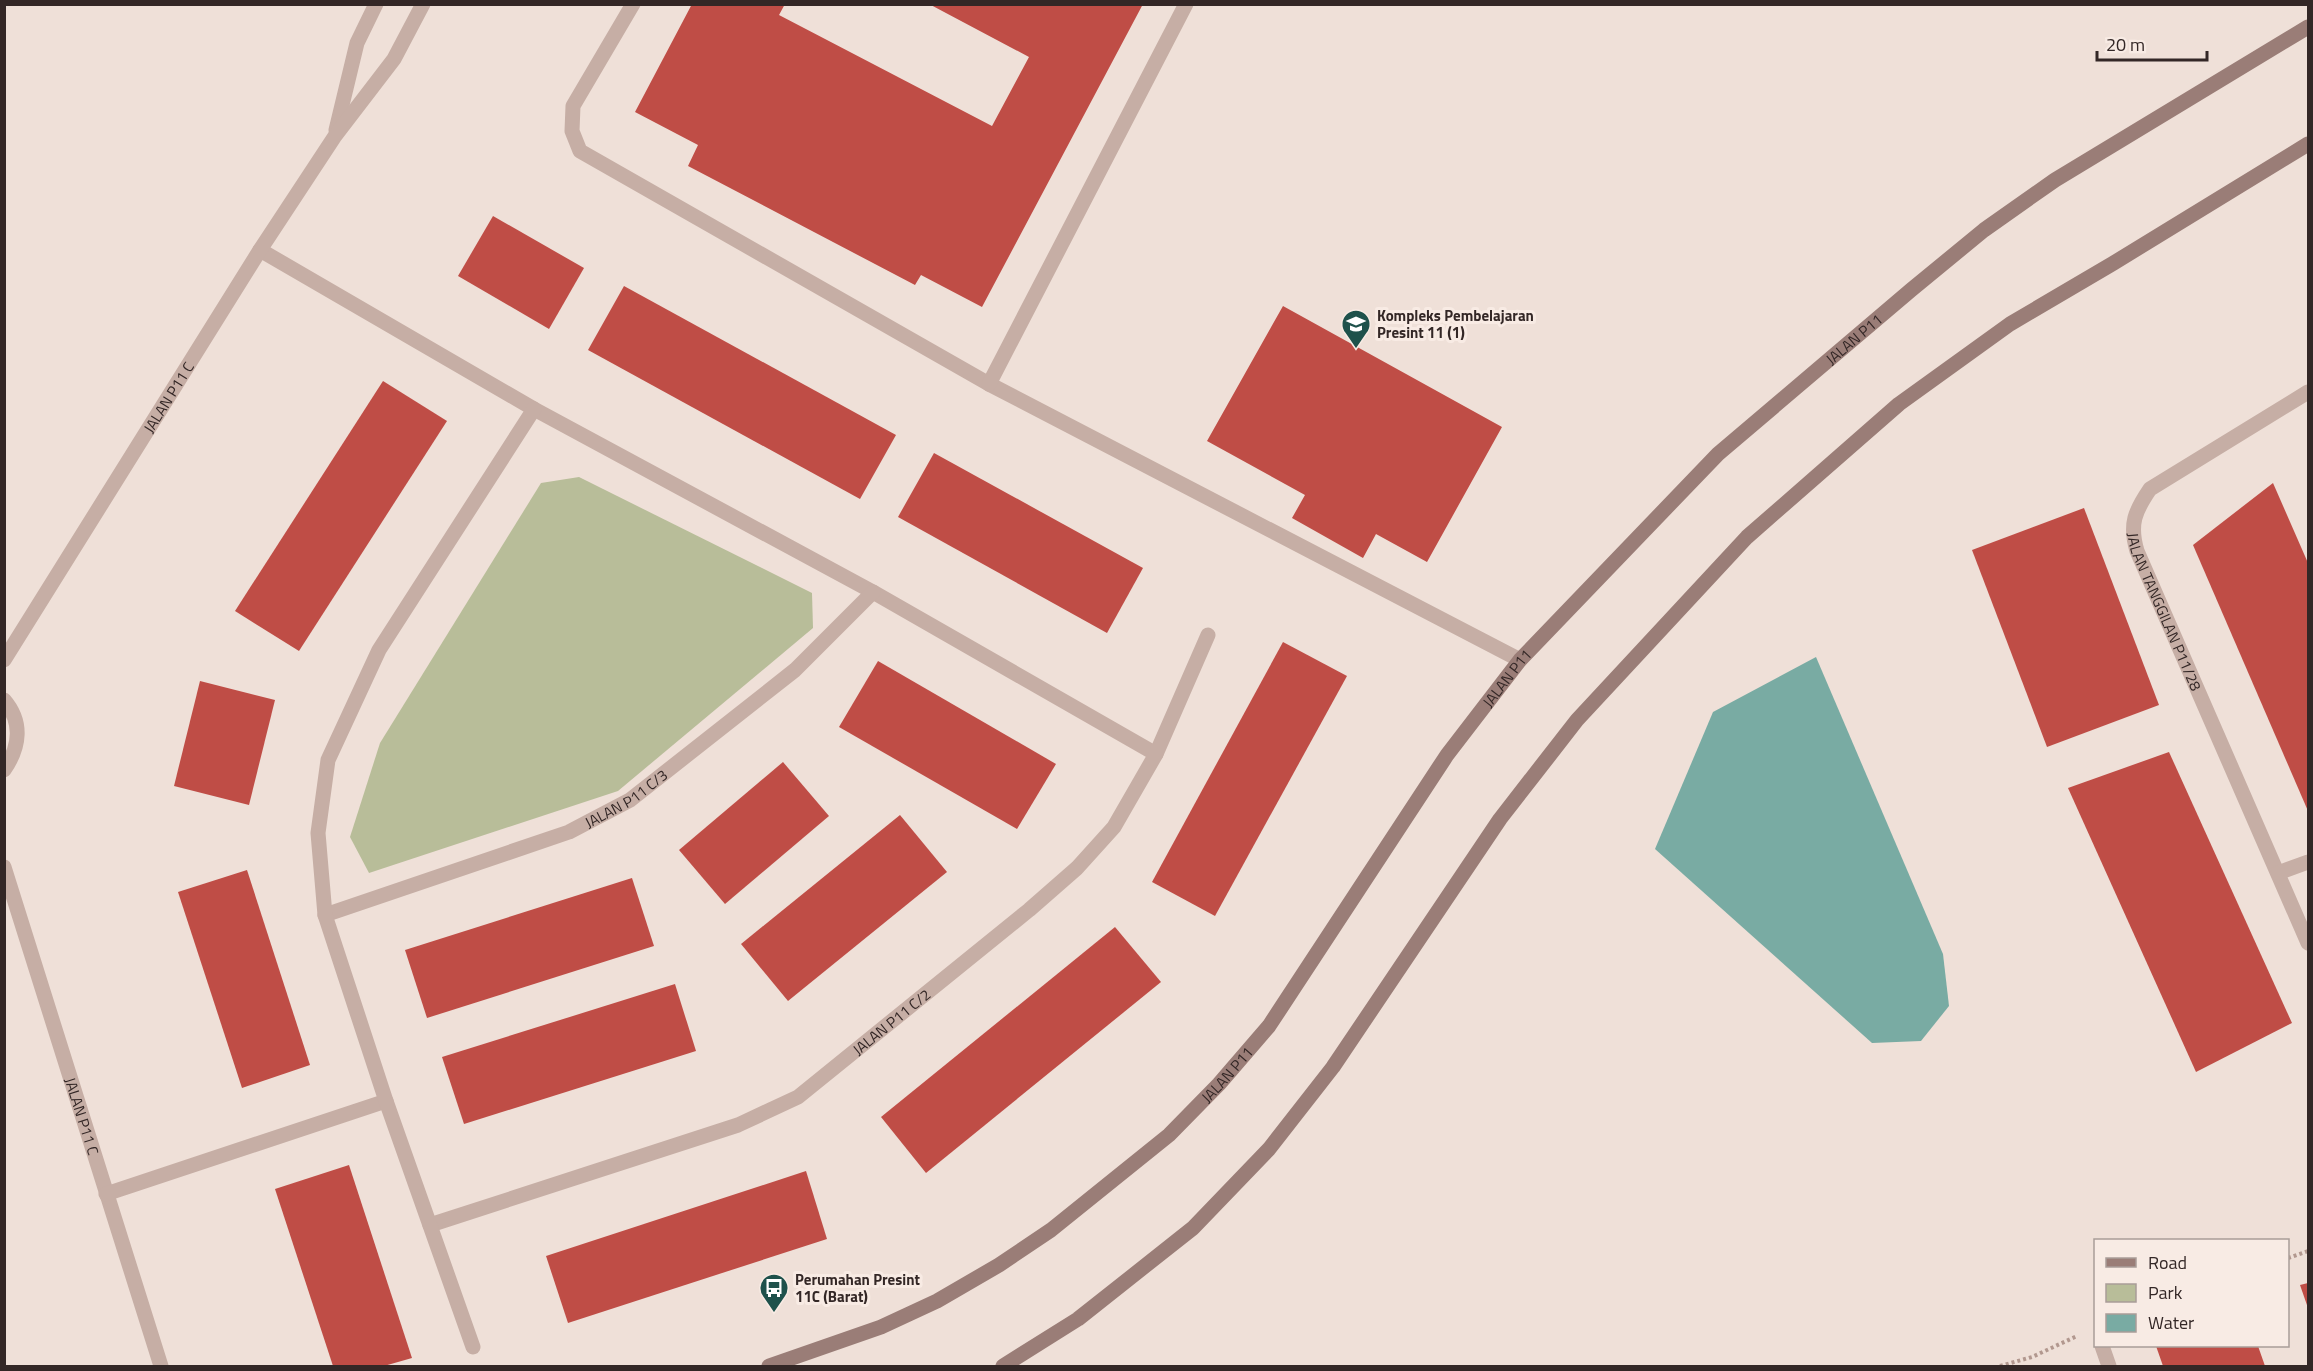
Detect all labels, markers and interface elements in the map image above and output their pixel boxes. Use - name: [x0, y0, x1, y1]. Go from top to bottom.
- scale bar: [2097, 24, 2206, 62]
- text: 20 m: [2106, 31, 2145, 58]
- place label: Kompleks Pembelajaran Presint 11 (1): [1377, 304, 1534, 344]
- school or university icon: Kompleks Pembelajaran Presint 11 (1): [1340, 308, 1372, 350]
- street label: JALAN P11: [1820, 308, 1887, 370]
- street label: JALAN P11 C: [137, 357, 199, 437]
- street label: JALAN TANGGILAN P11/28: [2122, 532, 2208, 694]
- street label: JALAN P11: [1476, 643, 1537, 712]
- street label: JALAN P11 C/3: [580, 763, 672, 833]
- street label: JALAN P11 C/2: [847, 983, 935, 1060]
- street label: JALAN P11: [1195, 1041, 1258, 1108]
- street label: JALAN P11 C: [59, 1074, 105, 1158]
- legend: [2094, 1239, 2289, 1347]
- text: Road: [2148, 1249, 2187, 1276]
- place label: Perumahan Presint 11C (Barat): [795, 1268, 920, 1308]
- bus stop icon: Perumahan Presint 11C (Barat): [758, 1272, 790, 1314]
- text: Park: [2148, 1279, 2183, 1306]
- text: Water: [2148, 1309, 2194, 1336]

